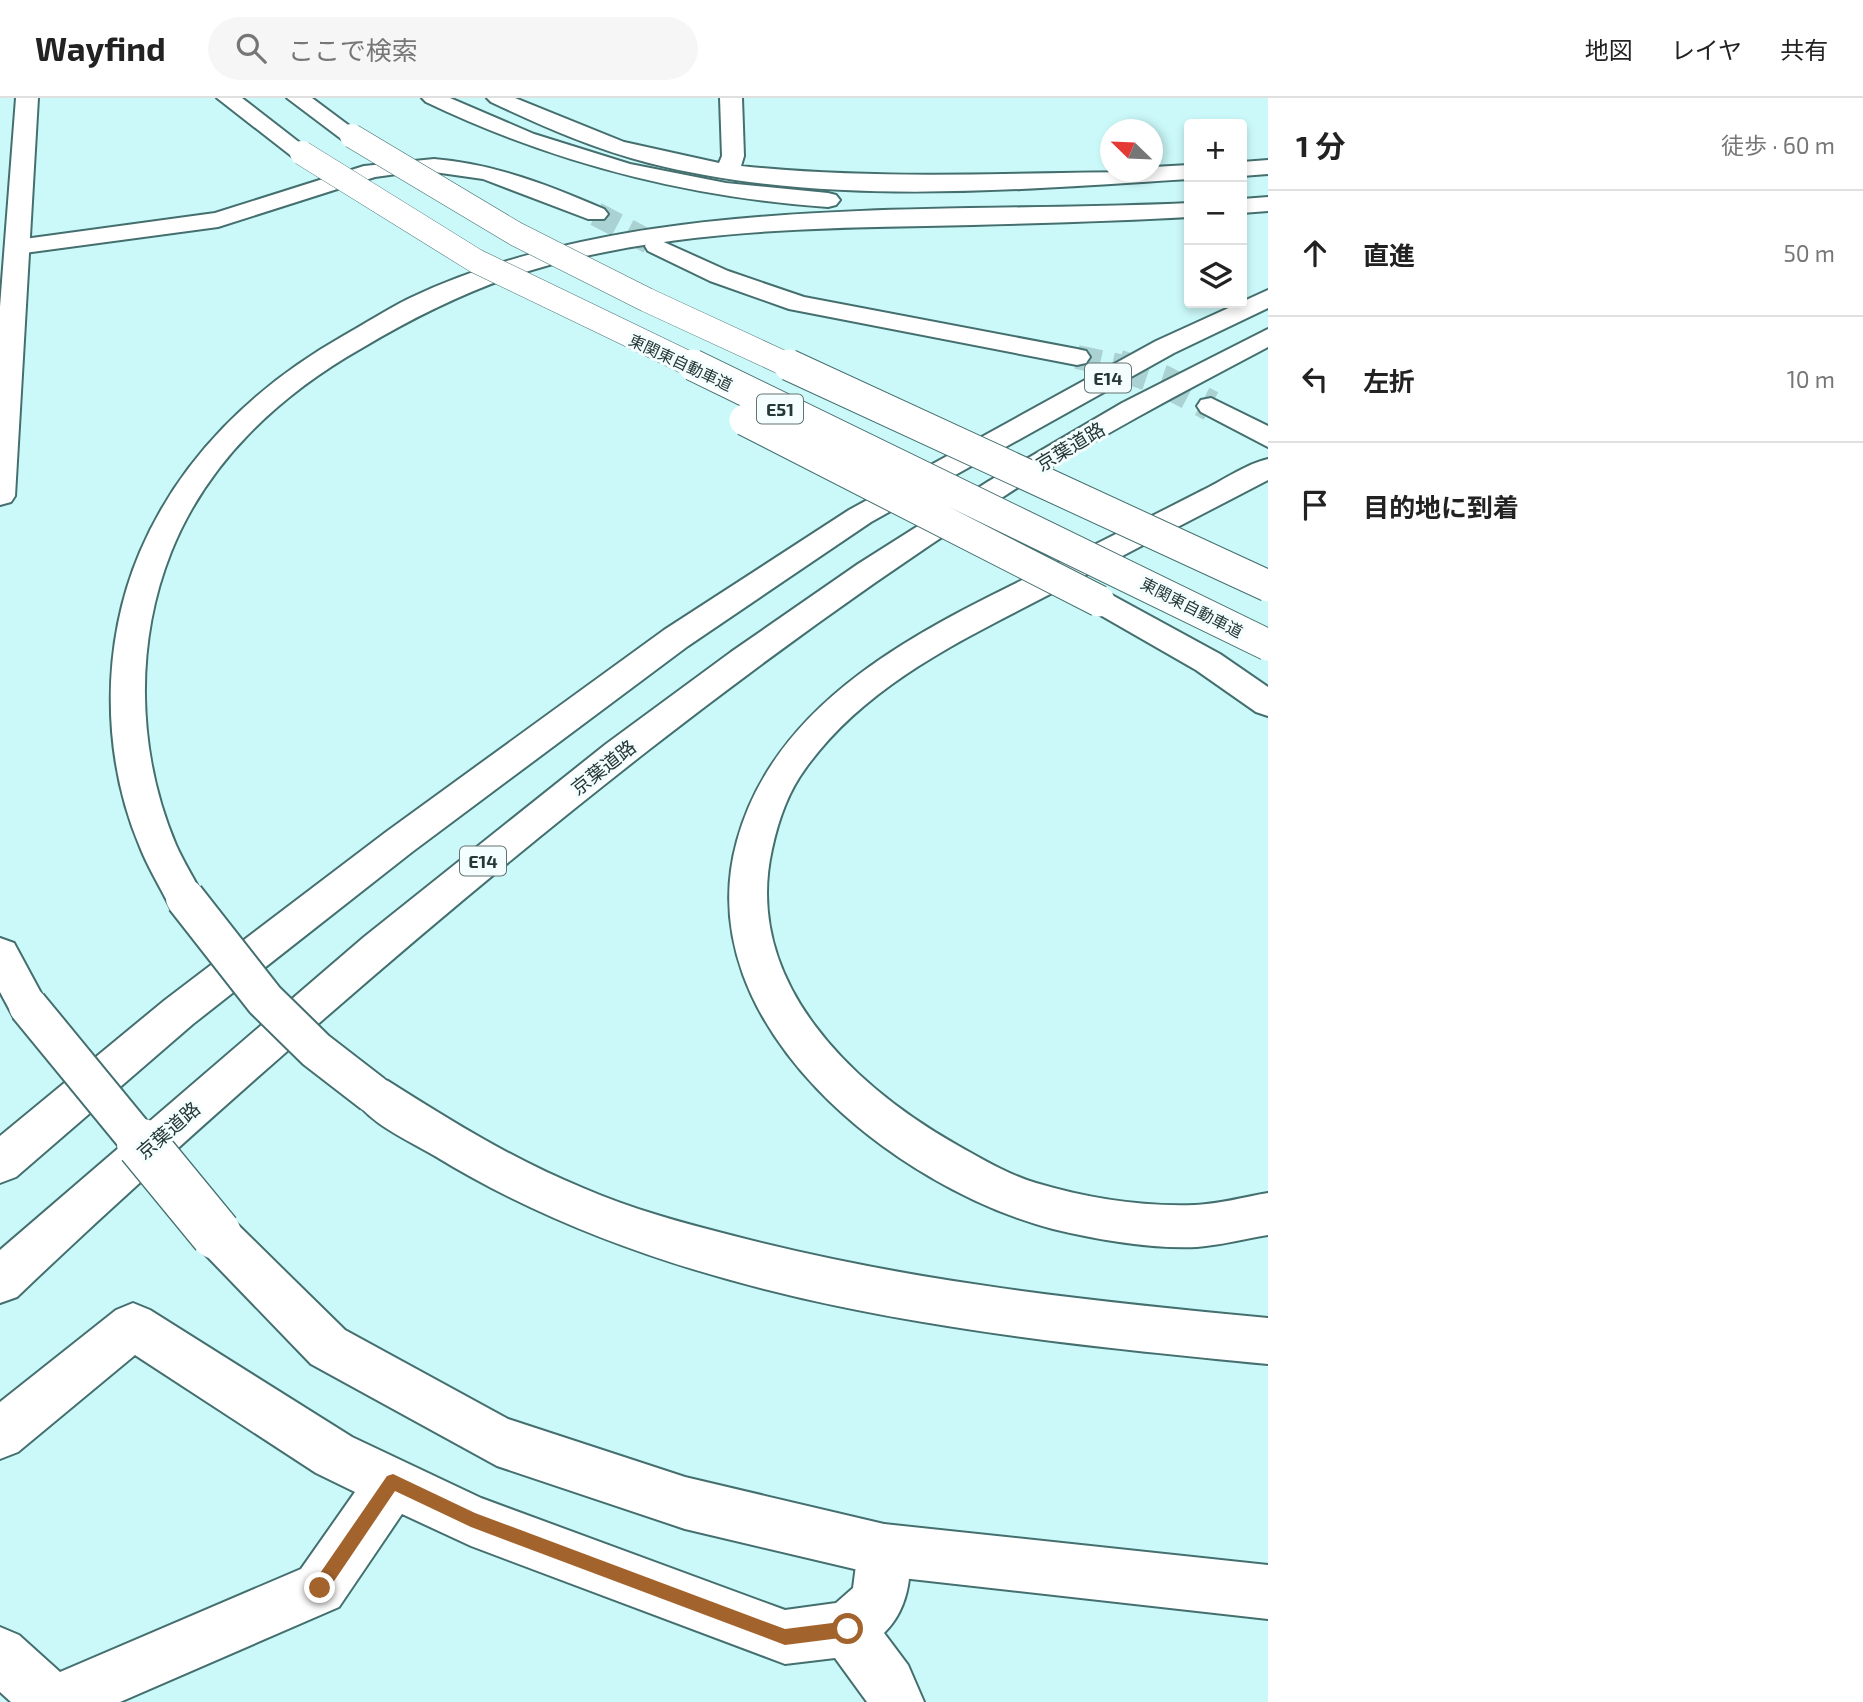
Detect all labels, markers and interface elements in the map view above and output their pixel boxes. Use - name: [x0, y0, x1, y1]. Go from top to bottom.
- search box: [208, 17, 698, 80]
- text: Wayfind: [35, 28, 166, 68]
- icon: search: [232, 29, 270, 67]
- text: ここで検索: [288, 34, 418, 65]
- text: 地図: [1585, 35, 1633, 64]
- text: レイヤ: [1671, 35, 1742, 64]
- text: 共有: [1780, 35, 1828, 64]
- north arrow: [1100, 119, 1163, 182]
- map controls: [1184, 119, 1247, 308]
- button: +: [1184, 119, 1247, 182]
- text: 1 分: [1296, 127, 1345, 163]
- text: 徒歩 · 60 m: [1721, 131, 1835, 159]
- button: −: [1184, 182, 1247, 245]
- icon: ahead: [1296, 234, 1334, 272]
- text: 直進: [1363, 239, 1415, 270]
- text: 50 m: [1784, 239, 1835, 267]
- button: layers: [1184, 245, 1247, 308]
- street label: 東関東自動車道: [626, 330, 736, 394]
- icon: left: [1296, 360, 1334, 398]
- road number: E14: [1085, 364, 1131, 392]
- text: 左折: [1363, 365, 1415, 396]
- text: 10 m: [1787, 365, 1835, 393]
- road number: E51: [757, 394, 803, 424]
- street label: 京葉道路: [1031, 417, 1109, 475]
- icon: arrive: [1296, 486, 1334, 524]
- text: 目的地に到着: [1363, 491, 1519, 522]
- street label: 東関東自動車道: [1138, 573, 1246, 641]
- street label: 京葉道路: [566, 735, 640, 799]
- road number: E14: [460, 846, 506, 876]
- street label: 京葉道路: [132, 1096, 204, 1164]
- route end: [304, 1572, 335, 1603]
- route start: [832, 1613, 863, 1644]

